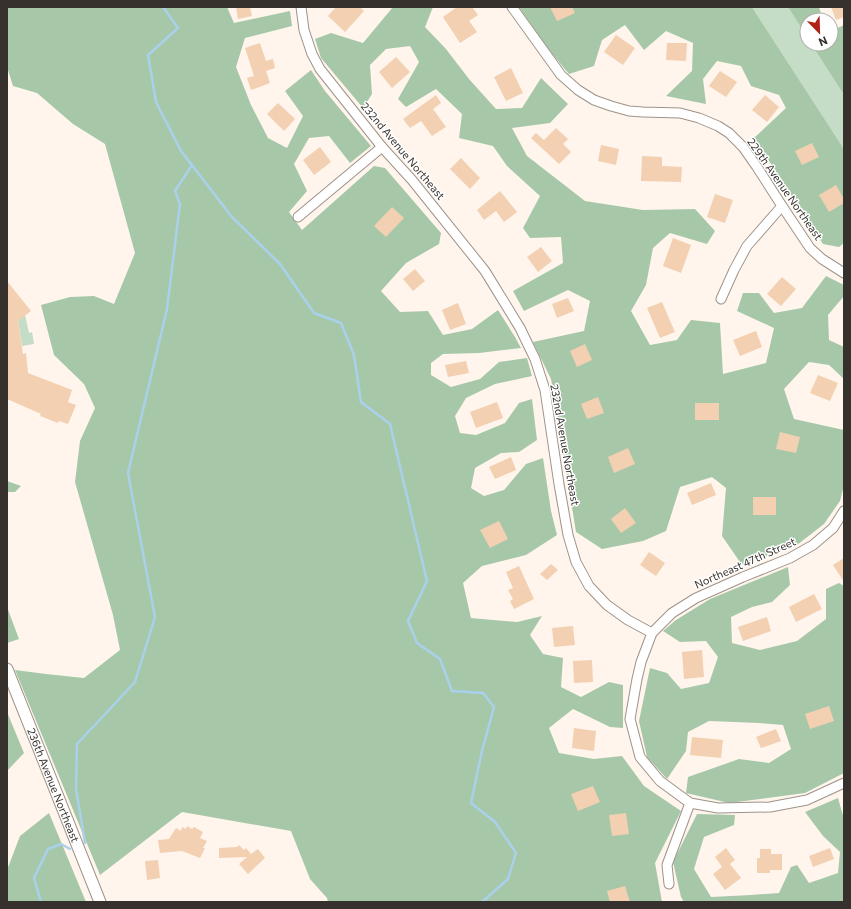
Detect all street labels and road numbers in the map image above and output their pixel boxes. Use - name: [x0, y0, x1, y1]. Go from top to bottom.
- street label: 232nd Avenue Northeast: [359, 99, 448, 202]
- street label: 229th Avenue Northeast: [745, 135, 826, 243]
- street label: 232nd Avenue Northeast: [548, 383, 583, 507]
- street label: Northeast 47th Street: [692, 534, 798, 591]
- street label: 236th Avenue Northeast: [25, 726, 83, 844]

